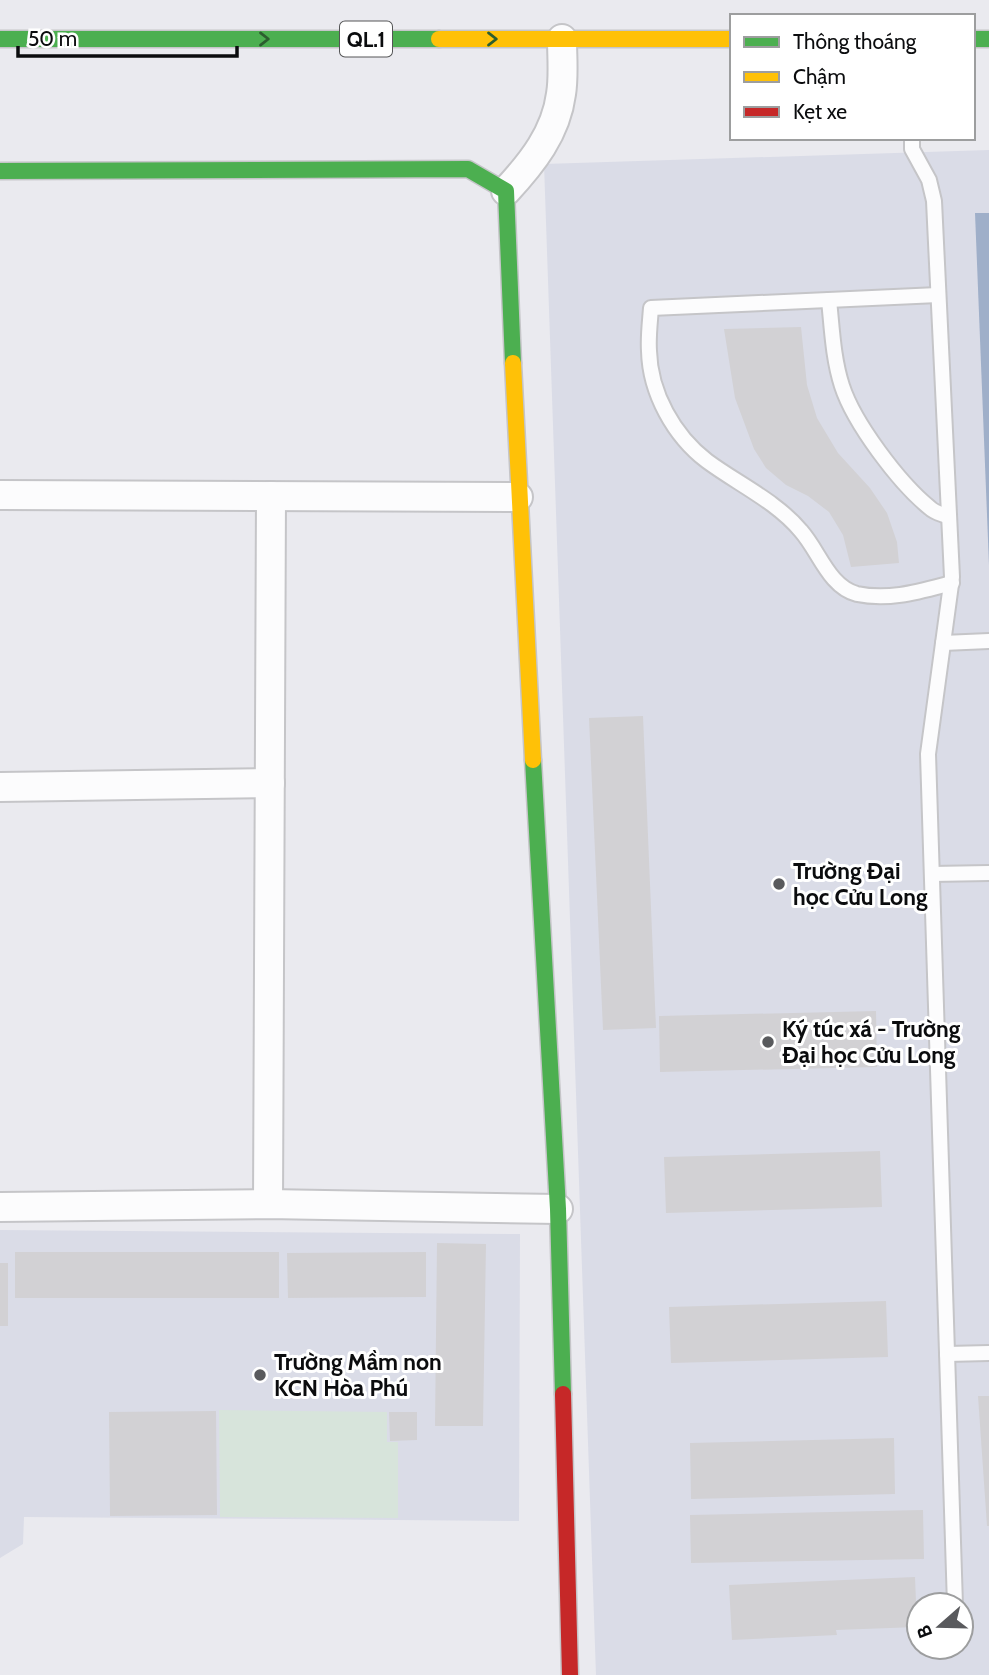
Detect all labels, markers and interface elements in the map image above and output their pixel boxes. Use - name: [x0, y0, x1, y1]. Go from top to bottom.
- scale bar: [18, 14, 236, 58]
- legend: [730, 14, 975, 140]
- road number: QL.1: [340, 22, 392, 56]
- text: 50 m: [28, 26, 77, 51]
- text: Thông thoáng: [793, 29, 917, 54]
- one-way arrow: [259, 31, 270, 47]
- one-way arrow: [487, 31, 497, 47]
- text: Chậm: [793, 64, 846, 89]
- text: Kẹt xe: [793, 99, 847, 124]
- place label: Trường Đại học Cửu Long: [793, 857, 928, 911]
- marker: Trường Đại học Cửu Long: [771, 876, 787, 892]
- place label: Ký túc xá - Trường Đại học Cửu Long: [782, 1015, 961, 1069]
- marker: Ký túc xá - Trường Đại học Cửu Long: [760, 1034, 776, 1050]
- place label: Trường Mầm non KCN Hòa Phú: [274, 1348, 442, 1402]
- marker: Trường Mầm non KCN Hòa Phú: [252, 1367, 268, 1383]
- north arrow: [905, 1591, 975, 1661]
- text: B: [912, 1622, 937, 1641]

